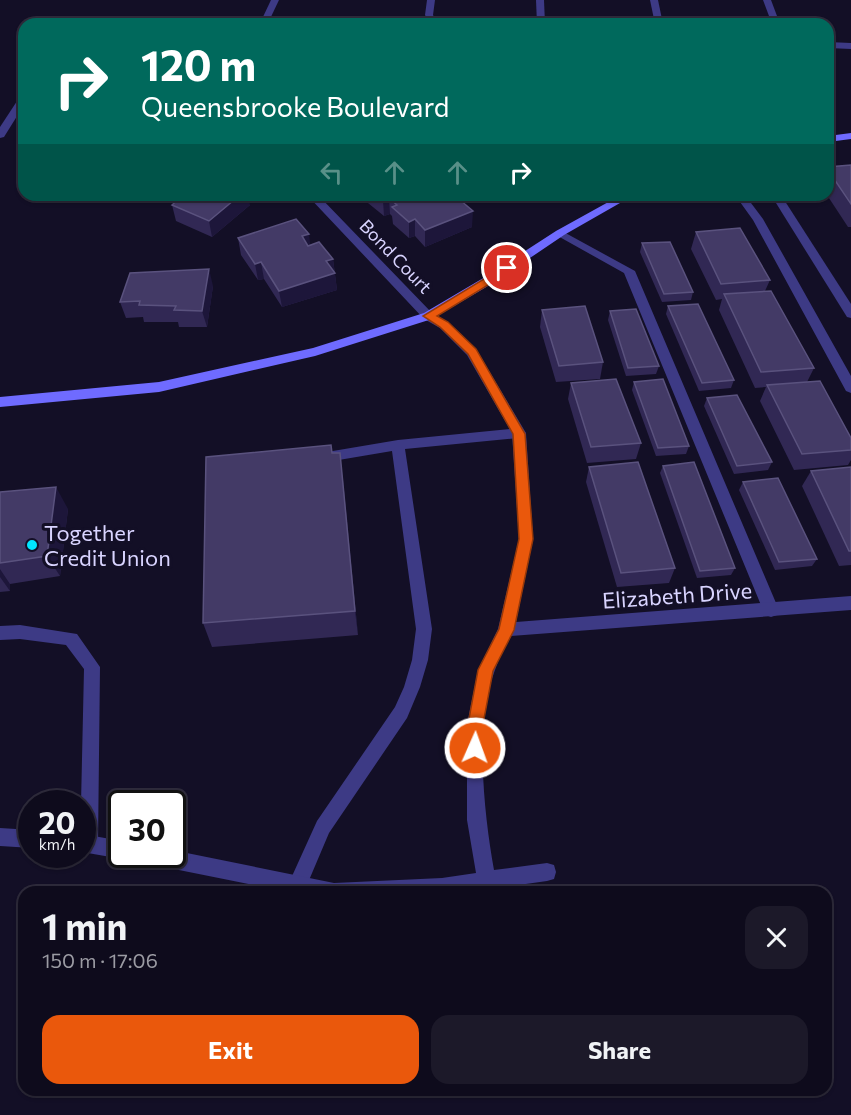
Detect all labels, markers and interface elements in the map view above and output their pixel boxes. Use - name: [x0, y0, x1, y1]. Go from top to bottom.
- text: 120 m: [141, 38, 256, 90]
- icon: right: [42, 42, 120, 120]
- text: Queensbrooke Boulevard: [141, 90, 449, 123]
- icon: left: [315, 156, 348, 189]
- icon: ahead: [378, 156, 411, 189]
- icon: ahead: [441, 156, 474, 189]
- icon: right: [504, 156, 537, 189]
- street label: Bond Court: [355, 214, 437, 298]
- pin: [481, 242, 532, 293]
- icon: arrive: [490, 251, 523, 284]
- place label: Together Credit Union: [44, 519, 171, 571]
- marker: Together Credit Union: [25, 538, 39, 552]
- street label: Elizabeth Drive: [601, 576, 753, 614]
- position arrow: [443, 716, 507, 780]
- speed limit sign: 30: [108, 790, 186, 868]
- text: 20: [39, 803, 75, 840]
- text: km/h: [39, 835, 75, 853]
- text: 1 min: [42, 903, 127, 947]
- button: close: [745, 906, 808, 969]
- text: 150 m · 17:06: [42, 948, 158, 972]
- button: Exit: [42, 1015, 419, 1084]
- button: Share: [431, 1015, 808, 1084]

